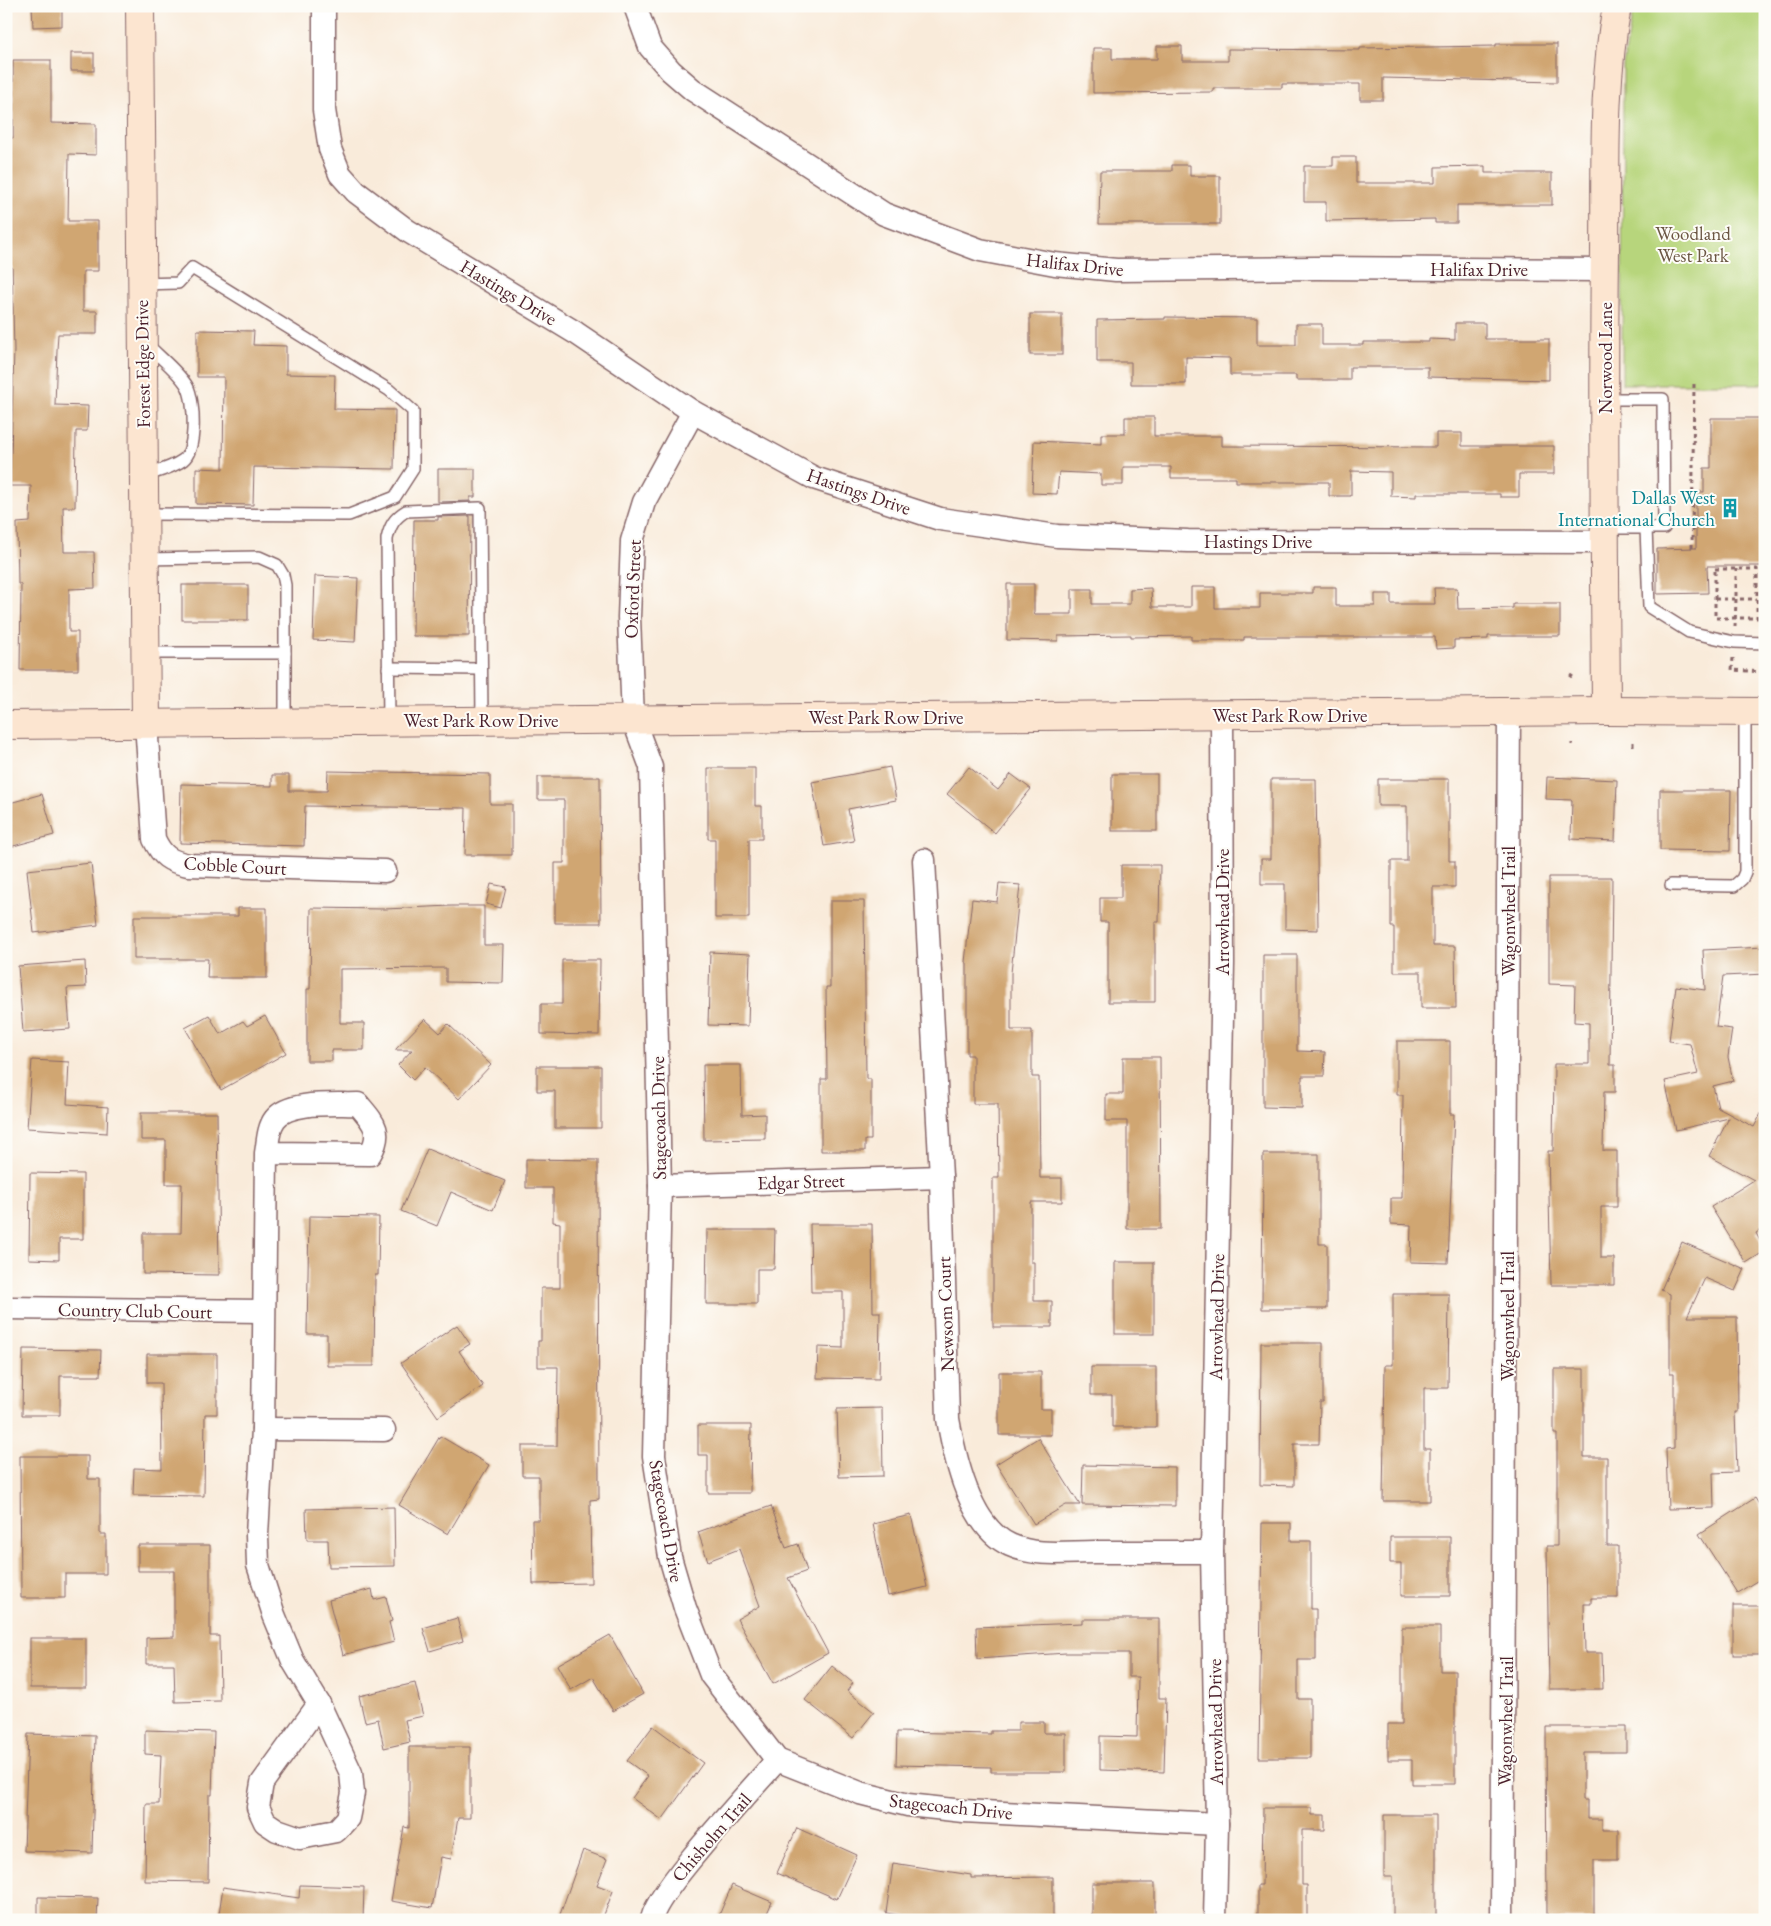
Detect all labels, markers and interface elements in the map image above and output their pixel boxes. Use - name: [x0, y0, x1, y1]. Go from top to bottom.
- park label: Woodland West Park: [1655, 221, 1731, 268]
- street label: Halifax Drive: [1025, 247, 1125, 282]
- street label: Hastings Drive: [456, 254, 562, 331]
- street label: Halifax Drive: [1430, 257, 1528, 282]
- street label: Forest Edge Drive: [129, 300, 156, 428]
- street label: Norwood Lane: [1593, 302, 1618, 414]
- street label: Hastings Drive: [803, 462, 914, 521]
- place label: Dallas West International Church: [1558, 485, 1715, 532]
- building icon: Dallas West International Church: [1719, 497, 1741, 519]
- street label: Hastings Drive: [1204, 529, 1312, 554]
- street label: Oxford Street: [618, 539, 647, 639]
- street label: West Park Row Drive: [1212, 703, 1368, 728]
- street label: West Park Row Drive: [808, 705, 964, 730]
- street label: West Park Row Drive: [403, 708, 559, 733]
- street label: Wagonwheel Trail: [1496, 846, 1521, 976]
- street label: Arrowhead Drive: [1210, 849, 1235, 976]
- street label: Cobble Court: [183, 850, 287, 881]
- street label: Stagecoach Drive: [645, 1056, 672, 1180]
- street label: Edgar Street: [757, 1167, 845, 1196]
- street label: Wagonwheel Trail: [1495, 1251, 1520, 1381]
- street label: Arrowhead Drive: [1203, 1253, 1230, 1382]
- street label: Newsom Court: [931, 1256, 960, 1372]
- street label: Country Club Court: [58, 1297, 212, 1324]
- street label: Stagecoach Drive: [643, 1458, 690, 1584]
- street label: Wagonwheel Trail: [1492, 1655, 1519, 1786]
- street label: Arrowhead Drive: [1202, 1658, 1229, 1787]
- street label: Chisholm Trail: [666, 1787, 757, 1887]
- street label: Stagecoach Drive: [888, 1788, 1014, 1825]

